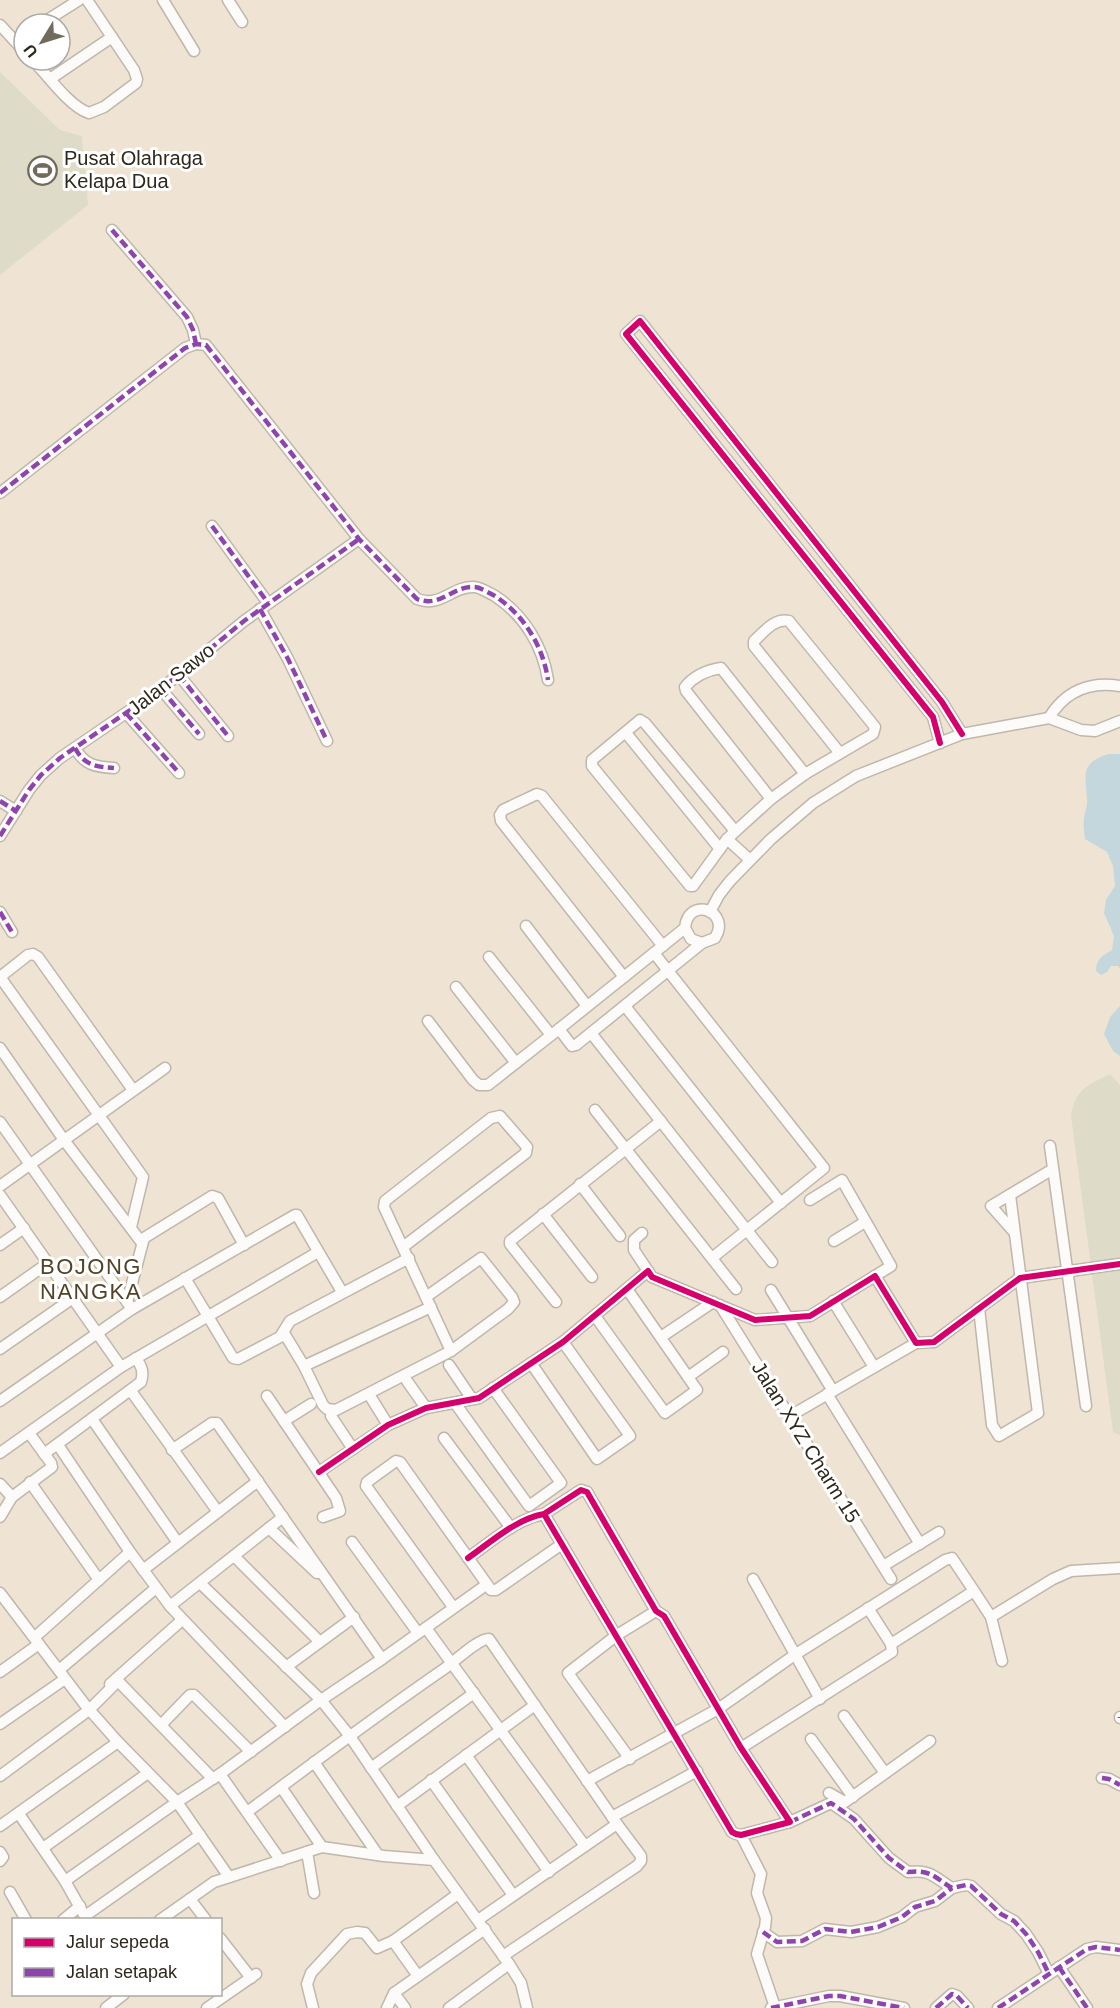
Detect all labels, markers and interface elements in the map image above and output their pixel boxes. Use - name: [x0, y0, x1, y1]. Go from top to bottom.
- north arrow: [12, 12, 72, 72]
- text: U: [20, 41, 41, 61]
- place label: Pusat Olahraga Kelapa Dua: [64, 147, 204, 192]
- sports icon: Pusat Olahraga Kelapa Dua: [27, 154, 59, 186]
- street label: Jalan Sawo: [123, 639, 219, 719]
- district label: BOJONG NANGKA: [40, 1254, 142, 1304]
- street label: Jalan XYZ Charm 15: [747, 1357, 865, 1527]
- legend: [12, 1918, 222, 1996]
- text: Jalur sepeda: [66, 1932, 170, 1952]
- text: Jalan setapak: [66, 1962, 178, 1982]

